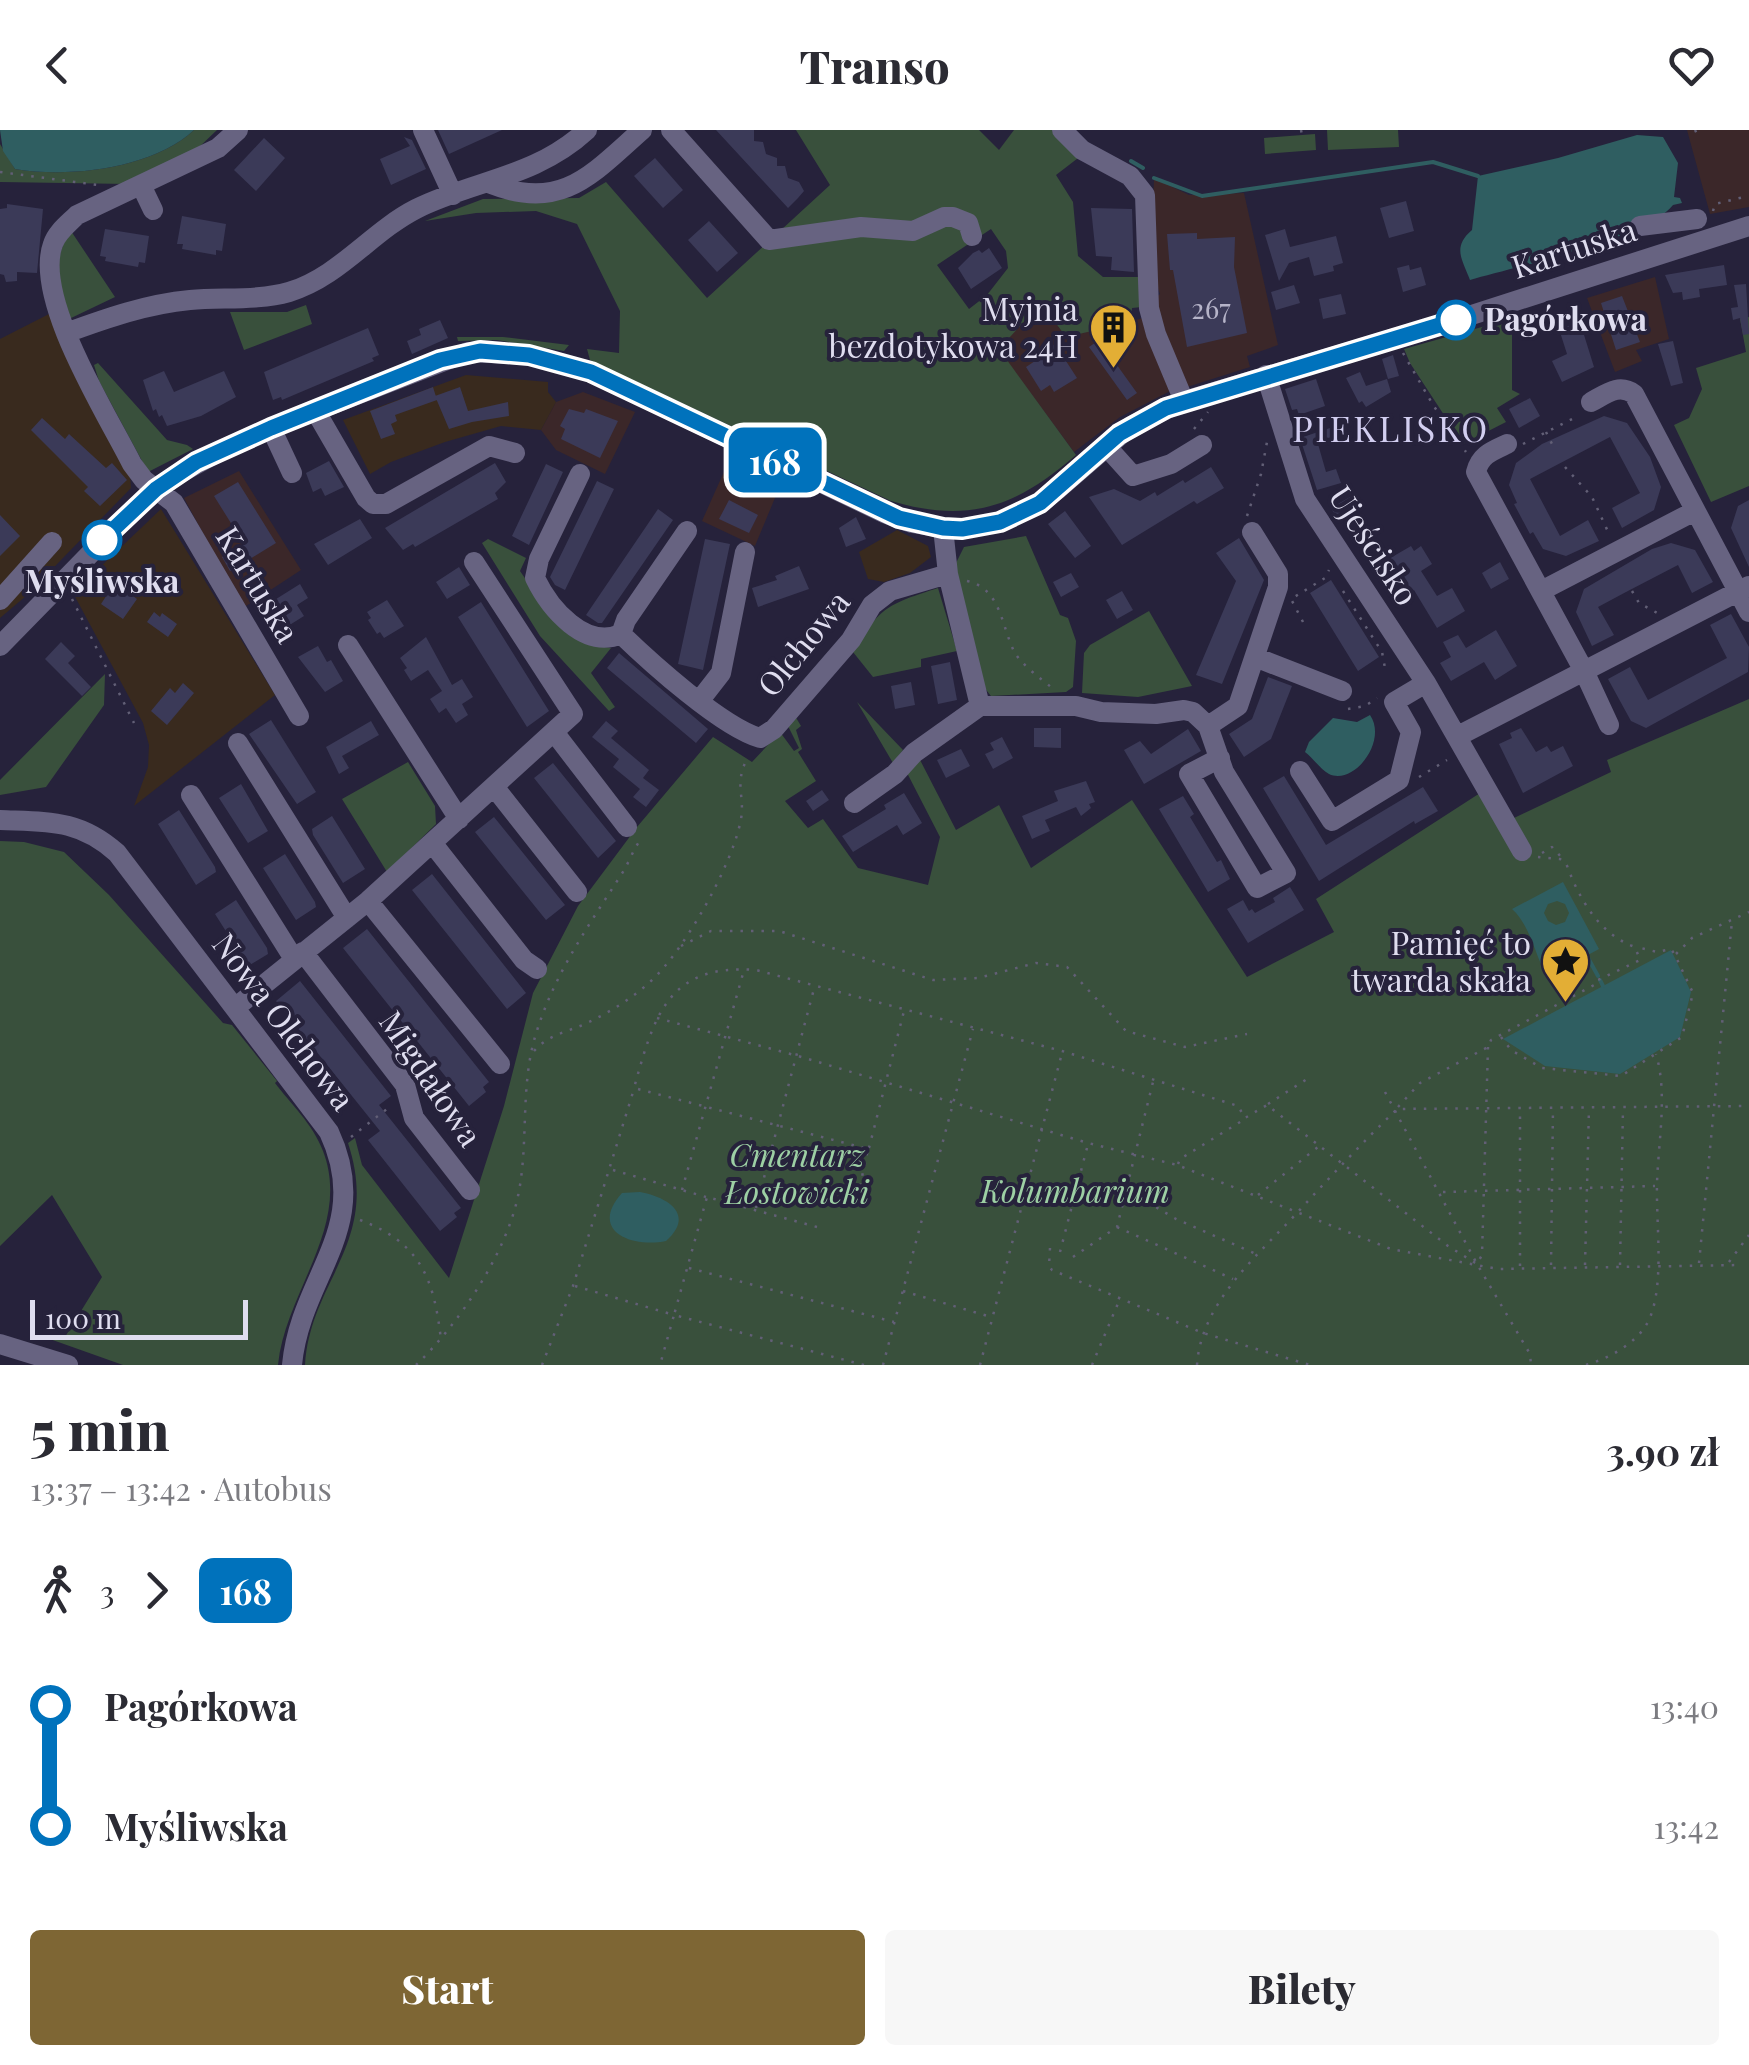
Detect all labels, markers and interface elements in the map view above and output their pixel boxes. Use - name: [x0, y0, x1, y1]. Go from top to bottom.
- text: Transo: [799, 35, 950, 95]
- icon: back: [30, 38, 85, 93]
- icon: heart: [1664, 38, 1719, 93]
- street label: Kartuska: [1505, 206, 1641, 287]
- place label: Myjnia bezdotykowa 24H: [828, 286, 1078, 366]
- house number: 267: [1191, 289, 1231, 326]
- place label: Pagórkowa: [1484, 296, 1648, 339]
- marker: Pagórkowa: [1437, 301, 1475, 339]
- building icon: Myjnia bezdotykowa 24H: [1087, 302, 1139, 370]
- district label: PIEKLISKO: [1292, 404, 1490, 451]
- line badge: 168: [718, 428, 832, 492]
- text: 168: [749, 437, 801, 484]
- street label: Ujeścisko: [1320, 477, 1430, 613]
- street label: Kartuska: [208, 518, 311, 650]
- marker: Myśliwska: [83, 521, 121, 559]
- place label: Myśliwska: [25, 558, 180, 601]
- street label: Olchowa: [746, 581, 858, 704]
- place label: Pamięć to twarda skała: [1351, 920, 1531, 1000]
- street label: Nowa Olchowa: [204, 923, 366, 1118]
- place icon: Pamięć to twarda skała: [1540, 936, 1592, 1004]
- street label: Migdałowa: [371, 1001, 493, 1154]
- park label: Cmentarz Łostowicki: [723, 1132, 871, 1212]
- park label: Kolumbarium: [978, 1168, 1170, 1211]
- scale bar: [30, 1295, 248, 1340]
- text: 100 m: [45, 1299, 121, 1336]
- text: 5 min: [30, 1391, 170, 1465]
- text: 3.90 zł: [1606, 1425, 1719, 1476]
- text: 13:37 – 13:42 · Autobus: [30, 1466, 332, 1509]
- icon: walk: [30, 1563, 85, 1618]
- icon: forward: [129, 1563, 184, 1618]
- text: 168: [219, 1567, 272, 1614]
- text: 3: [100, 1569, 114, 1612]
- text: Pagórkowa: [104, 1680, 298, 1731]
- text: 13:40: [1650, 1684, 1719, 1727]
- text: Myśliwska: [104, 1800, 288, 1851]
- text: 13:42: [1654, 1804, 1719, 1847]
- button: Start: [30, 1930, 865, 2045]
- button: Bilety: [885, 1930, 1719, 2045]

